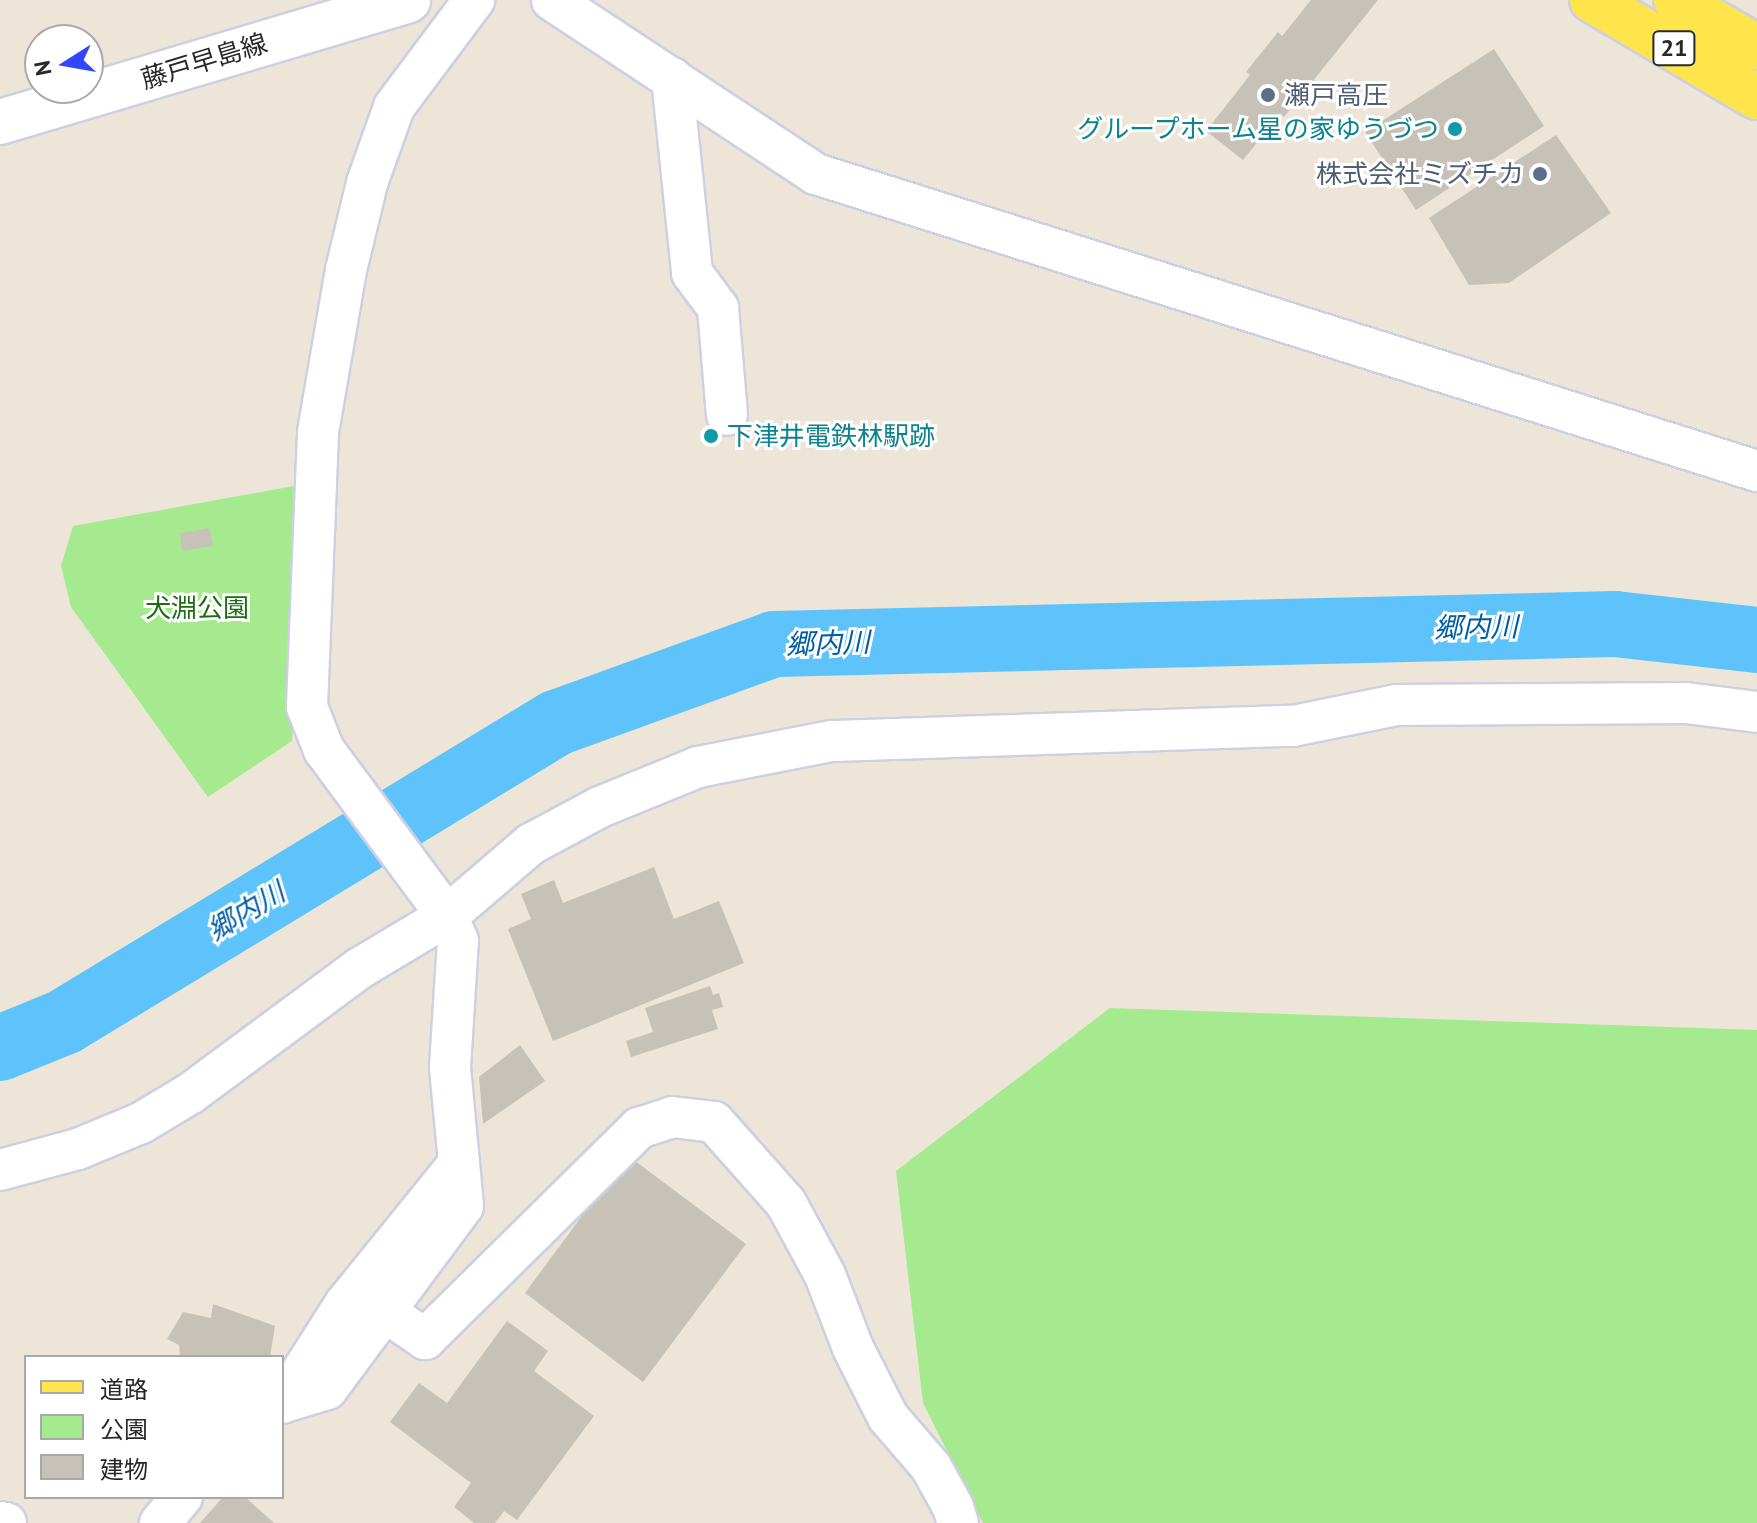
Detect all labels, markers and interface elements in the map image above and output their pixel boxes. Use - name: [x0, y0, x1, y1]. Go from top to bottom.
- north arrow: [24, 24, 104, 104]
- street label: 藤戸早島線: [137, 27, 271, 95]
- road number: 21: [1652, 28, 1696, 68]
- text: N: [27, 58, 58, 78]
- place label: 瀬戸高圧: [1284, 79, 1388, 111]
- marker: 瀬戸高圧: [1259, 86, 1277, 104]
- place label: グループホーム星の家ゆうづつ: [1075, 113, 1439, 145]
- marker: グループホーム星の家ゆうづつ: [1446, 120, 1464, 138]
- place label: 株式会社ミズチカ: [1316, 158, 1524, 190]
- marker: 株式会社ミズチカ: [1531, 165, 1549, 183]
- place label: 下津井電鉄林駅跡: [727, 420, 935, 452]
- marker: 下津井電鉄林駅跡: [702, 427, 720, 445]
- park label: 犬淵公園: [145, 592, 249, 624]
- water label: 郷内川: [1434, 609, 1518, 645]
- water label: 郷内川: [785, 625, 871, 661]
- water label: 郷内川: [201, 875, 291, 947]
- legend: [24, 1355, 284, 1499]
- text: 道路: [100, 1374, 148, 1405]
- text: 公園: [100, 1414, 148, 1445]
- text: 建物: [100, 1454, 148, 1485]

